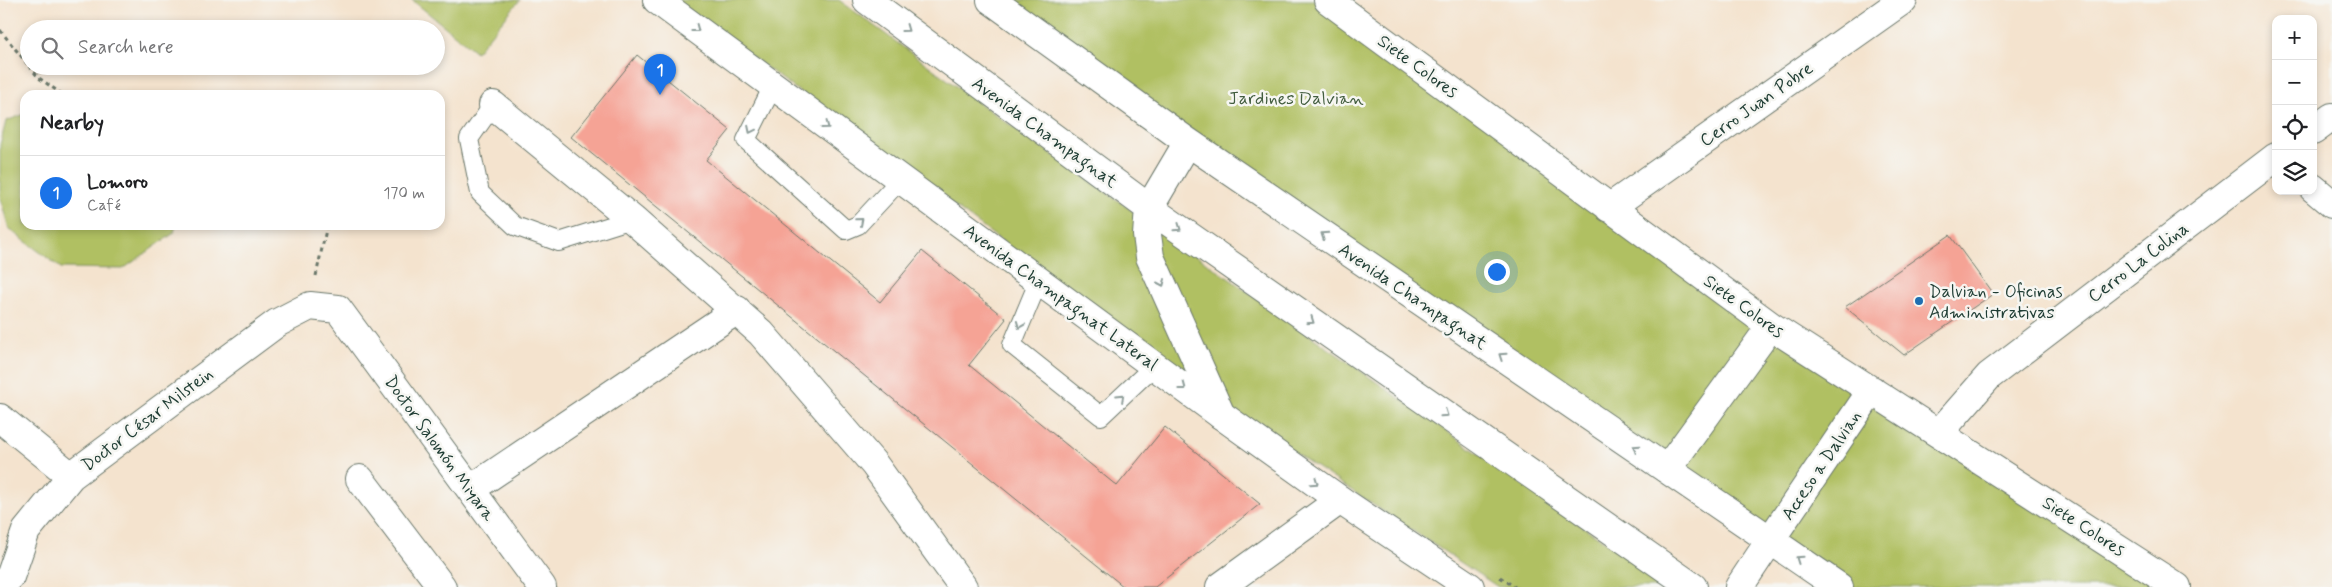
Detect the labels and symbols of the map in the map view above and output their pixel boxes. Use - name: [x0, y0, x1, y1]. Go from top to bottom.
- one-way arrow: [690, 23, 700, 32]
- one-way arrow: [900, 23, 910, 32]
- street label: Siete Colores: [1372, 29, 1463, 104]
- pin: 1: [644, 54, 676, 95]
- street label: Cerro Juan Pobre: [1695, 57, 1818, 153]
- street label: Avenida Champagnat: [965, 72, 1122, 196]
- park label: Jardines Dalvian: [1228, 87, 1364, 111]
- one-way arrow: [820, 120, 829, 128]
- one-way arrow: [747, 125, 757, 134]
- street label: Cerro La Colina: [2083, 217, 2194, 309]
- one-way arrow: [855, 218, 864, 227]
- street label: Avenida Champagnat Lateral: [957, 219, 1162, 378]
- one-way arrow: [1172, 222, 1182, 231]
- one-way arrow: [1320, 232, 1330, 241]
- street label: Avenida Champagnat: [1332, 238, 1492, 358]
- your location: [1484, 259, 1510, 285]
- street label: Siete Colores: [1698, 269, 1789, 344]
- one-way arrow: [1155, 278, 1166, 287]
- place label: Dalvian - Oficinas Administrativas: [1929, 280, 2063, 325]
- marker: Dalvian - Oficinas Administrativas: [1913, 295, 1925, 307]
- one-way arrow: [1306, 315, 1315, 324]
- one-way arrow: [1016, 320, 1027, 329]
- one-way arrow: [1498, 353, 1508, 362]
- street label: Doctor César Milstein: [77, 362, 218, 477]
- street label: Doctor Salomón Miyara: [378, 371, 500, 526]
- one-way arrow: [1177, 381, 1187, 390]
- one-way arrow: [1116, 394, 1125, 403]
- street label: Acceso a Dalvian: [1776, 406, 1867, 525]
- one-way arrow: [1439, 408, 1449, 417]
- one-way arrow: [1632, 445, 1642, 454]
- one-way arrow: [1309, 476, 1319, 485]
- street label: Siete Colores: [2037, 491, 2129, 563]
- one-way arrow: [1796, 556, 1805, 565]

